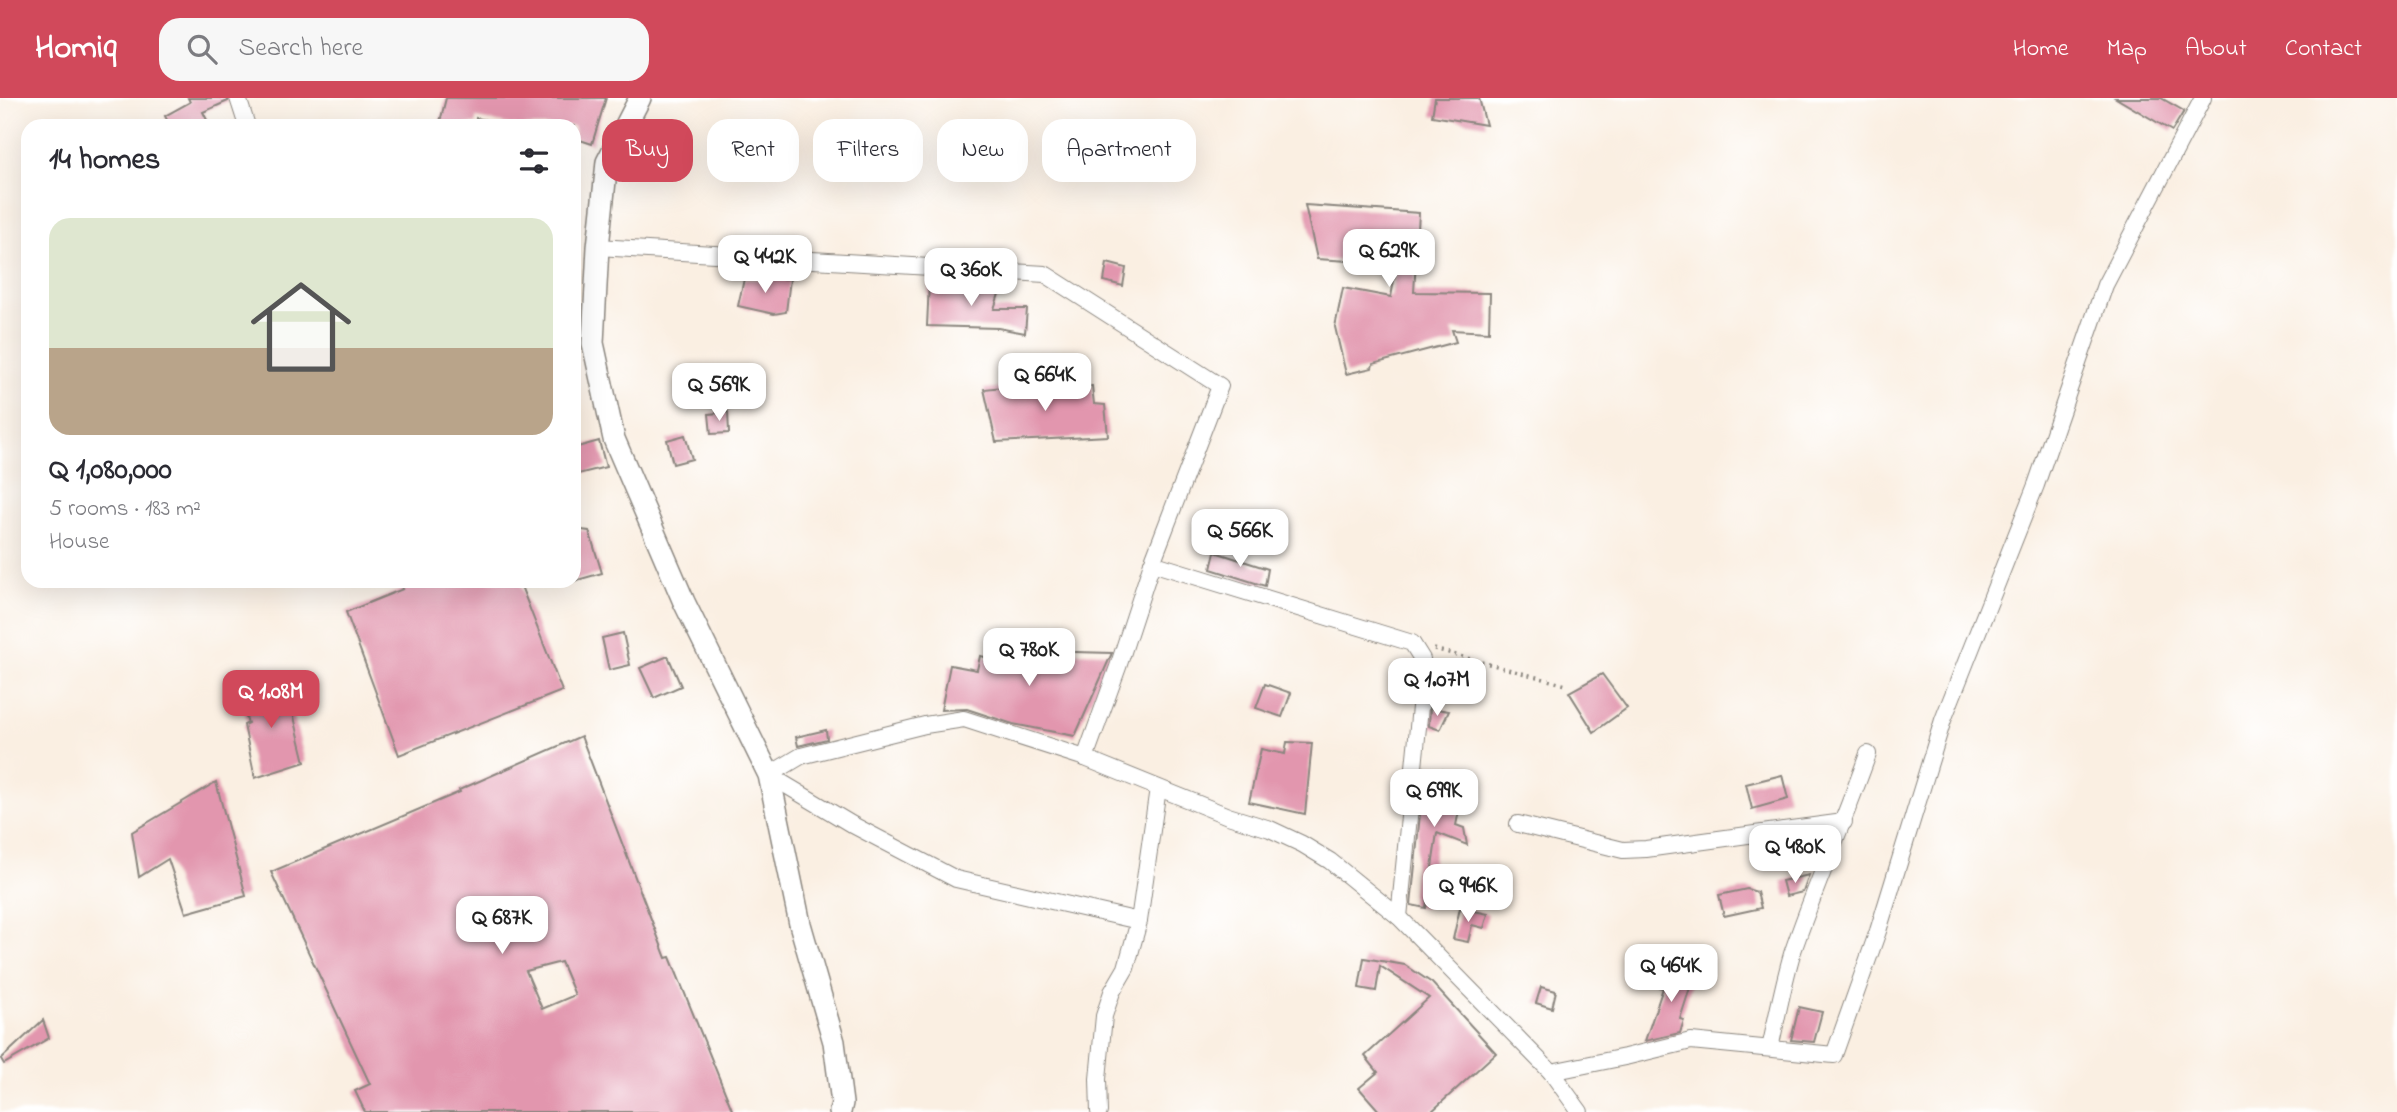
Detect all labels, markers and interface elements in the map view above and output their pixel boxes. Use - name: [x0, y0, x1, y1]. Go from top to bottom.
- search box: [159, 18, 649, 81]
- text: Homiq: [35, 25, 117, 73]
- icon: search: [183, 30, 221, 68]
- text: Search here: [239, 30, 363, 68]
- text: Home: [2013, 32, 2069, 67]
- text: Map: [2107, 32, 2147, 67]
- text: About: [2185, 32, 2247, 67]
- text: Contact: [2285, 32, 2362, 67]
- chip: Buy: [602, 119, 693, 182]
- chip: Rent: [707, 119, 799, 182]
- chip: Filters: [813, 119, 923, 182]
- chip: New: [937, 119, 1028, 182]
- chip: Apartment: [1042, 119, 1196, 182]
- text: 14 homes: [49, 139, 160, 183]
- icon: filters: [515, 142, 553, 180]
- pin: Q 629K: [1332, 230, 1446, 289]
- text: Q 629K: [1359, 235, 1419, 268]
- pin: Q 442K: [708, 236, 822, 295]
- text: Q 442K: [734, 241, 796, 274]
- pin: Q 360K: [914, 248, 1028, 308]
- text: Q 360K: [940, 254, 1002, 287]
- icon: home: [238, 264, 364, 390]
- pin: Q 664K: [988, 354, 1102, 413]
- text: Q 664K: [1014, 359, 1076, 392]
- pin: Q 569K: [662, 364, 776, 423]
- text: Q 569K: [688, 369, 750, 402]
- text: Q 1,080,000: [49, 449, 172, 493]
- text: 5 rooms · 183 m²: [49, 493, 201, 526]
- pin: Q 566K: [1183, 510, 1297, 569]
- text: Q 566K: [1207, 515, 1273, 548]
- text: House: [49, 526, 109, 559]
- pin: Q 780K: [972, 628, 1086, 688]
- text: Q 780K: [999, 634, 1059, 667]
- pin: Q 1.07M: [1372, 658, 1502, 718]
- text: Q 1.07M: [1404, 664, 1470, 697]
- pin: Q 1.08M: [206, 670, 336, 730]
- text: Q 1.08M: [238, 676, 304, 709]
- pin: Q 699K: [1377, 770, 1491, 829]
- text: Q 699K: [1406, 775, 1462, 808]
- pin: Q 480K: [1738, 826, 1852, 885]
- text: Q 480K: [1765, 831, 1825, 864]
- pin: Q 946K: [1411, 864, 1525, 924]
- text: Q 946K: [1439, 870, 1497, 903]
- pin: Q 687K: [445, 896, 559, 956]
- text: Q 687K: [472, 902, 532, 935]
- pin: Q 464K: [1614, 944, 1728, 1004]
- text: Q 464K: [1641, 950, 1701, 983]

